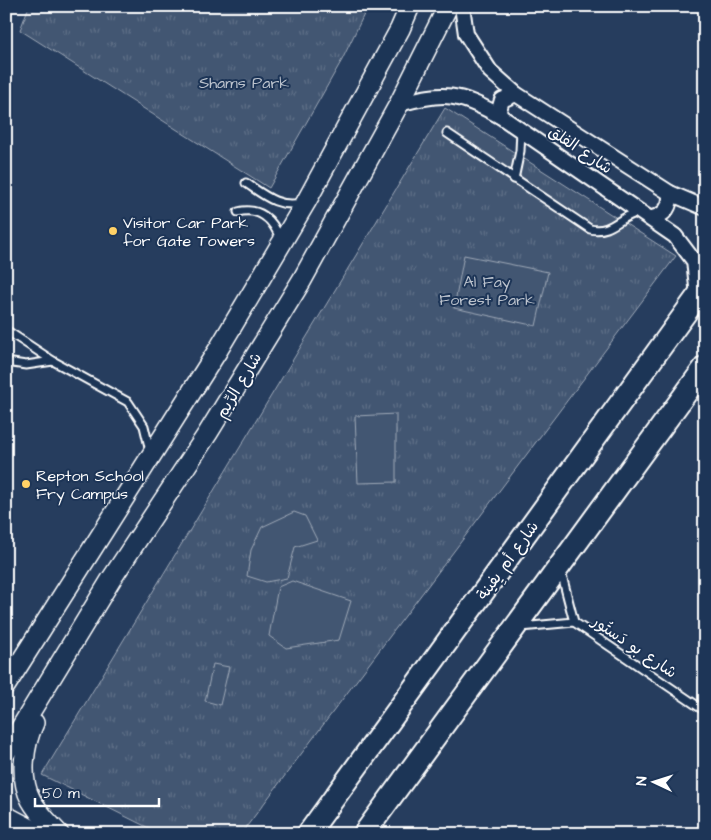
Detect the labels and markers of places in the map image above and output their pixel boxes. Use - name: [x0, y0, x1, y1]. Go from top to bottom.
- place label: Visitor Car Park for Gate Towers: [123, 212, 255, 252]
- marker: Visitor Car Park for Gate Towers: [107, 225, 119, 237]
- place label: Repton School Fry Campus: [36, 465, 144, 506]
- marker: Repton School Fry Campus: [20, 478, 32, 490]

